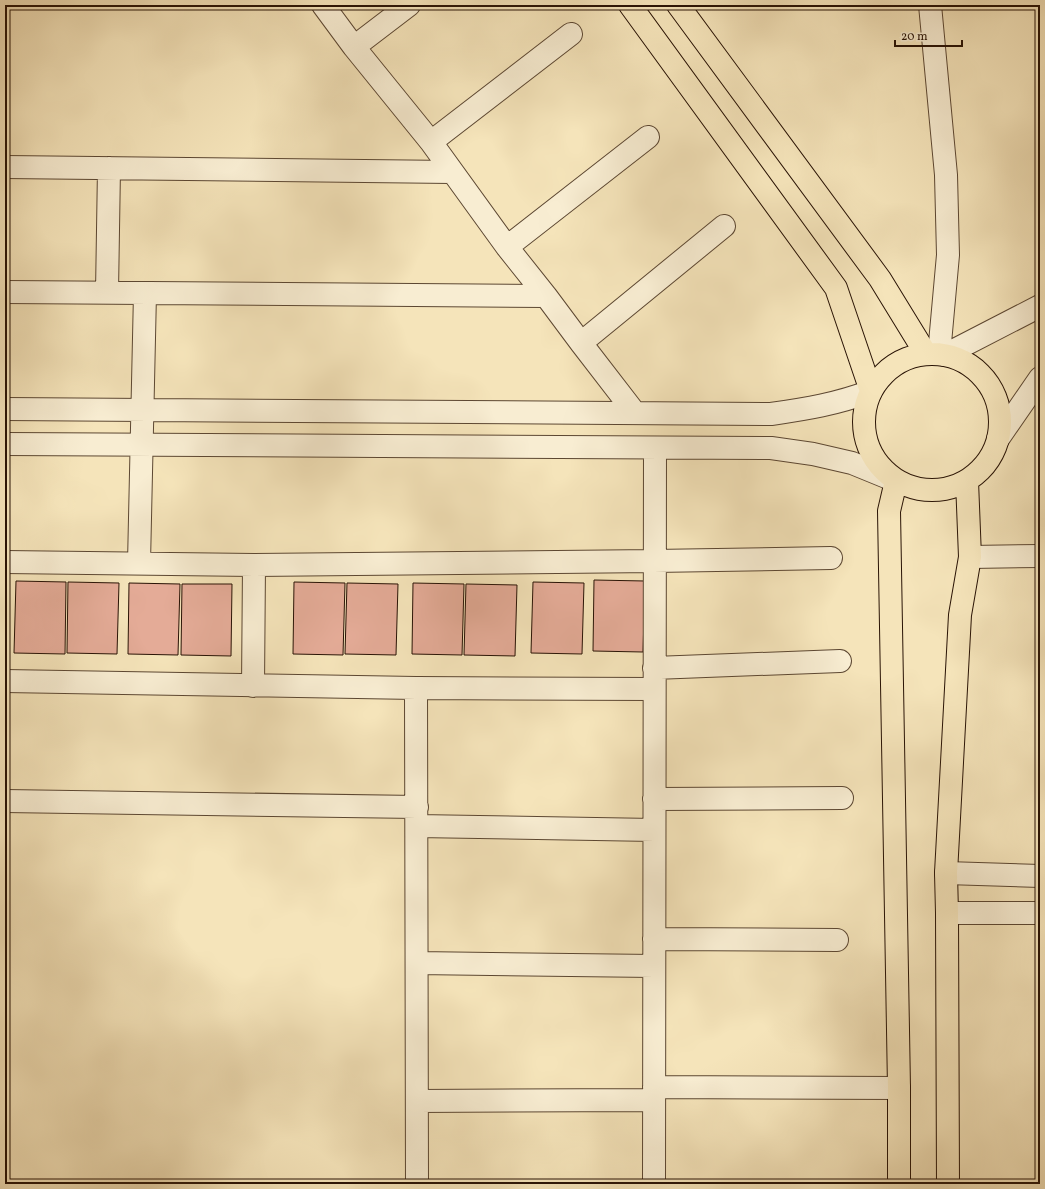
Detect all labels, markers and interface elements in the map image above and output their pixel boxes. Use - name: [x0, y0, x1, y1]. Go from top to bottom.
- scale bar: [895, 22, 962, 48]
- text: 20 m: [901, 29, 928, 45]

